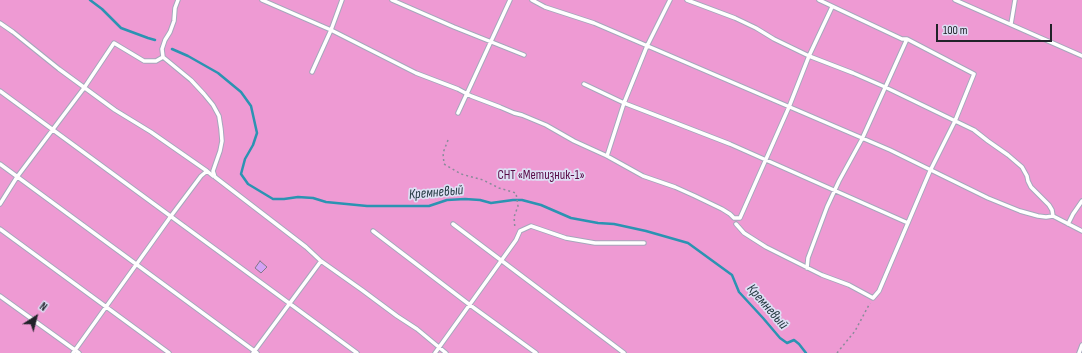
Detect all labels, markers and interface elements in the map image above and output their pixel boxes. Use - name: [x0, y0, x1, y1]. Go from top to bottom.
- scale bar: [938, 16, 1054, 42]
- text: 100 m: [943, 23, 968, 38]
- park label: СНТ «Метизник-1»: [497, 168, 585, 184]
- water label: Кремневый: [408, 182, 464, 204]
- water label: Кремневый: [743, 281, 791, 333]
- north arrow: [16, 297, 56, 337]
- text: N: [37, 300, 50, 314]

